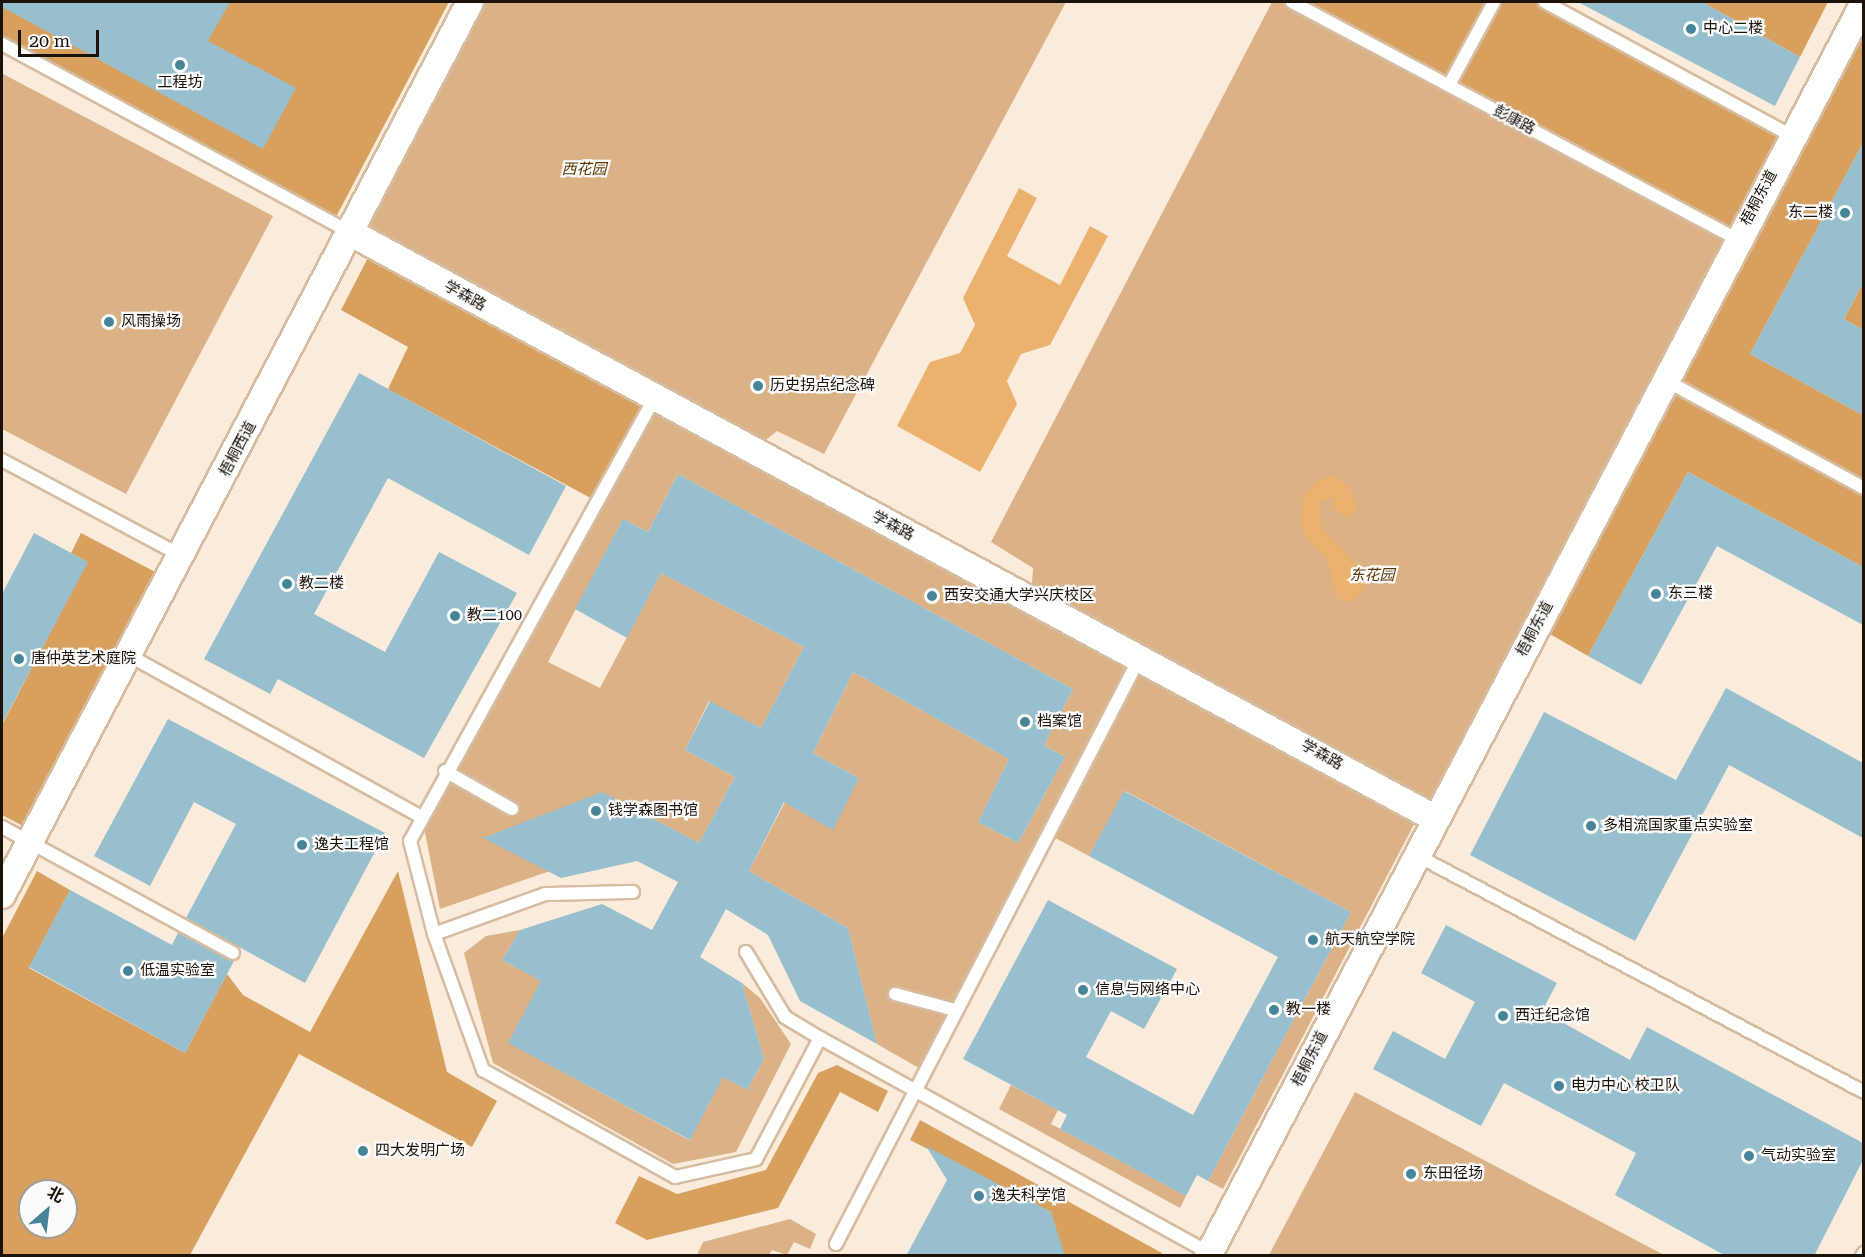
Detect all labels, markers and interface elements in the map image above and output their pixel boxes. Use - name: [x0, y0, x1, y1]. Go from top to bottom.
- scale bar: [21, 18, 102, 56]
- place label: 中心二楼: [1703, 20, 1763, 38]
- marker: 中心二楼: [1684, 22, 1698, 36]
- text: 20 m: [29, 30, 70, 51]
- marker: 工程坊: [173, 58, 187, 72]
- place label: 工程坊: [158, 74, 202, 92]
- street label: 彭康路: [1490, 101, 1538, 139]
- park label: 西花园: [562, 161, 606, 179]
- street label: 梧桐东道: [1737, 167, 1781, 229]
- place label: 东二楼: [1788, 204, 1833, 222]
- marker: 东二楼: [1838, 206, 1852, 220]
- street label: 学森路: [441, 277, 489, 315]
- place label: 风雨操场: [121, 313, 181, 331]
- marker: 风雨操场: [102, 315, 116, 329]
- place label: 历史拐点纪念碑: [770, 377, 875, 395]
- marker: 历史拐点纪念碑: [751, 379, 765, 393]
- street label: 梧桐西道: [216, 418, 260, 480]
- street label: 学森路: [869, 507, 917, 545]
- park label: 东花园: [1350, 567, 1394, 585]
- place label: 教二楼: [299, 575, 344, 593]
- marker: 教二楼: [280, 577, 294, 591]
- place label: 东三楼: [1668, 585, 1713, 603]
- place label: 西安交通大学兴庆校区: [944, 587, 1094, 605]
- marker: 东三楼: [1649, 587, 1663, 601]
- marker: 西安交通大学兴庆校区: [925, 589, 939, 603]
- street label: 梧桐东道: [1513, 598, 1557, 660]
- place label: 教二100: [467, 607, 522, 625]
- marker: 教二100: [448, 609, 462, 623]
- place label: 唐仲英艺术庭院: [31, 650, 136, 668]
- marker: 唐仲英艺术庭院: [12, 652, 26, 666]
- place label: 档案馆: [1037, 713, 1082, 731]
- marker: 档案馆: [1018, 715, 1032, 729]
- street label: 学森路: [1298, 736, 1346, 774]
- place label: 钱学森图书馆: [608, 802, 698, 820]
- marker: 钱学森图书馆: [589, 804, 603, 818]
- place label: 多相流国家重点实验室: [1603, 817, 1753, 835]
- marker: 多相流国家重点实验室: [1584, 819, 1598, 833]
- place label: 逸夫工程馆: [314, 836, 389, 854]
- marker: 逸夫工程馆: [295, 838, 309, 852]
- place label: 航天航空学院: [1325, 931, 1415, 949]
- marker: 航天航空学院: [1306, 933, 1320, 947]
- place label: 低温实验室: [140, 962, 215, 980]
- marker: 低温实验室: [121, 964, 135, 978]
- place label: 信息与网络中心: [1095, 981, 1200, 999]
- marker: 信息与网络中心: [1076, 983, 1090, 997]
- place label: 教一楼: [1286, 1001, 1331, 1019]
- marker: 教一楼: [1267, 1003, 1281, 1017]
- place label: 西迁纪念馆: [1515, 1007, 1590, 1025]
- marker: 西迁纪念馆: [1496, 1009, 1510, 1023]
- street label: 梧桐东道: [1288, 1028, 1332, 1090]
- place label: 电力中心 校卫队: [1571, 1077, 1680, 1095]
- marker: 电力中心 校卫队: [1552, 1079, 1566, 1093]
- place label: 四大发明广场: [375, 1142, 465, 1160]
- marker: 四大发明广场: [356, 1144, 370, 1158]
- place label: 气动实验室: [1761, 1147, 1836, 1165]
- marker: 气动实验室: [1742, 1149, 1756, 1163]
- place label: 东田径场: [1423, 1165, 1483, 1183]
- marker: 东田径场: [1404, 1167, 1418, 1181]
- north arrow: [18, 1179, 78, 1239]
- text: 北: [44, 1182, 67, 1207]
- place label: 逸夫科学馆: [991, 1187, 1066, 1205]
- marker: 逸夫科学馆: [972, 1189, 986, 1203]

